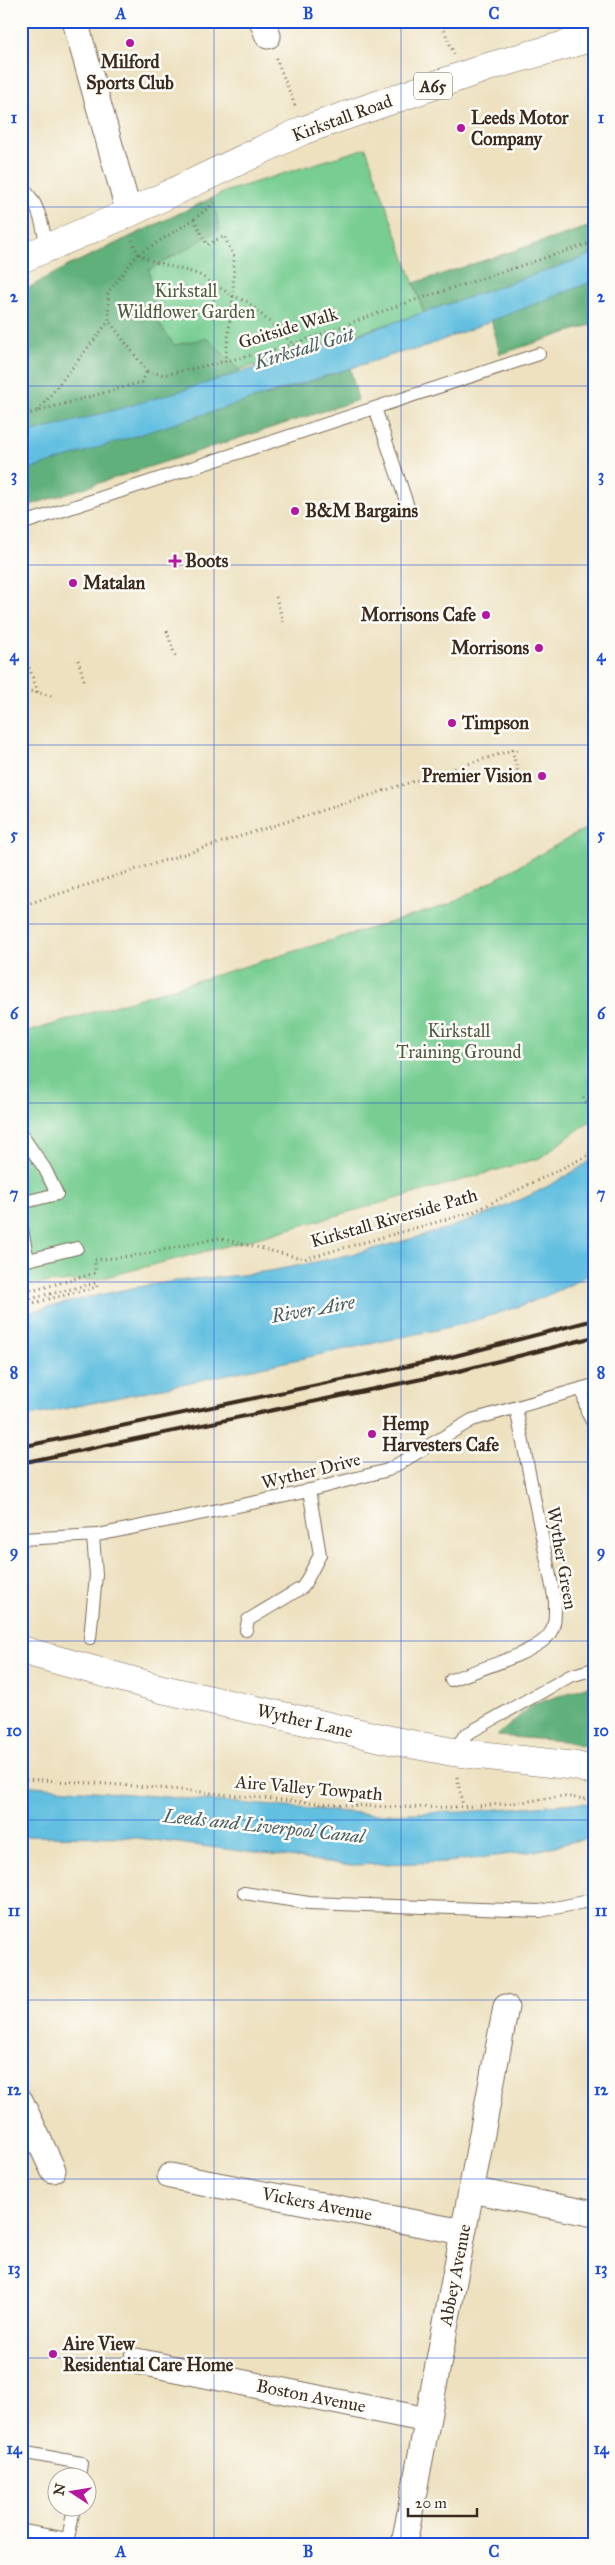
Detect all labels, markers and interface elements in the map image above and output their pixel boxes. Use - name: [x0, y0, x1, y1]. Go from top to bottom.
- text: A: [115, 4, 127, 23]
- text: B: [303, 4, 313, 23]
- text: C: [489, 4, 500, 23]
- marker: Milford Sports Club: [124, 37, 136, 49]
- place label: Milford Sports Club: [86, 51, 174, 95]
- road number: A65: [414, 72, 452, 100]
- street label: Kirkstall Road: [289, 90, 395, 146]
- place label: Leeds Motor Company: [471, 107, 570, 151]
- text: 1: [11, 108, 18, 127]
- text: 1: [598, 108, 605, 127]
- marker: Leeds Motor Company: [455, 122, 467, 134]
- park label: Kirkstall Wildflower Garden: [117, 280, 256, 323]
- text: 2: [10, 287, 19, 306]
- text: 2: [597, 287, 606, 306]
- street label: Goitside Walk: [236, 302, 341, 354]
- water label: Kirkstall Goit: [251, 322, 357, 374]
- text: 3: [11, 466, 17, 486]
- text: 3: [598, 466, 604, 486]
- place label: B&M Bargains: [305, 500, 419, 523]
- marker: B&M Bargains: [289, 505, 301, 517]
- place label: Boots: [185, 550, 229, 572]
- marker: Boots: [169, 555, 181, 567]
- place label: Matalan: [83, 572, 146, 594]
- marker: Matalan: [67, 577, 79, 589]
- place label: Morrisons Cafe: [361, 604, 476, 626]
- marker: Morrisons Cafe: [480, 609, 492, 621]
- place label: Morrisons: [451, 637, 529, 659]
- marker: Morrisons: [533, 642, 545, 654]
- text: 4: [10, 646, 20, 666]
- text: 4: [597, 646, 607, 666]
- place label: Timpson: [461, 712, 529, 735]
- marker: Timpson: [446, 717, 458, 729]
- place label: Premier Vision: [422, 765, 532, 787]
- marker: Premier Vision: [536, 770, 548, 782]
- text: 5: [10, 825, 18, 844]
- text: 5: [597, 825, 605, 844]
- text: 6: [10, 1004, 19, 1023]
- text: 6: [597, 1004, 606, 1023]
- park label: Kirkstall Training Ground: [396, 1020, 522, 1064]
- text: 7: [10, 1184, 19, 1203]
- street label: Kirkstall Riverside Path: [308, 1184, 480, 1252]
- text: 7: [597, 1184, 606, 1203]
- water label: River Aire: [269, 1290, 357, 1328]
- text: 8: [10, 1363, 18, 1382]
- text: 8: [597, 1363, 605, 1382]
- place label: Hemp Harvesters Cafe: [382, 1413, 499, 1456]
- marker: Hemp Harvesters Cafe: [366, 1428, 378, 1440]
- street label: Wyther Drive: [259, 1448, 363, 1494]
- street label: Wyther Green: [542, 1505, 582, 1611]
- text: 9: [10, 1542, 18, 1562]
- text: 9: [597, 1542, 605, 1562]
- street label: Wyther Lane: [255, 1699, 355, 1743]
- text: 10: [6, 1721, 22, 1740]
- text: 10: [593, 1721, 609, 1740]
- street label: Aire Valley Towpath: [233, 1771, 384, 1805]
- water label: Leeds and Liverpool Canal: [161, 1804, 368, 1849]
- text: 11: [8, 1901, 21, 1920]
- text: 11: [595, 1901, 608, 1920]
- text: 12: [7, 2080, 22, 2099]
- text: 12: [594, 2080, 609, 2099]
- street label: Vickers Avenue: [259, 2182, 374, 2225]
- street label: Abbey Avenue: [434, 2222, 476, 2329]
- text: 13: [8, 2259, 20, 2279]
- text: 13: [595, 2259, 607, 2279]
- place label: Aire View Residential Care Home: [62, 2333, 234, 2376]
- marker: Aire View Residential Care Home: [47, 2348, 59, 2360]
- street label: Boston Avenue: [254, 2375, 368, 2417]
- text: 14: [6, 2439, 23, 2459]
- text: 14: [593, 2439, 610, 2459]
- north arrow: [48, 2468, 98, 2518]
- text: N: [50, 2482, 69, 2497]
- scale bar: [408, 2485, 476, 2517]
- text: 20 m: [415, 2494, 447, 2512]
- text: A: [115, 2542, 127, 2561]
- text: B: [303, 2542, 313, 2561]
- text: C: [489, 2542, 500, 2561]

